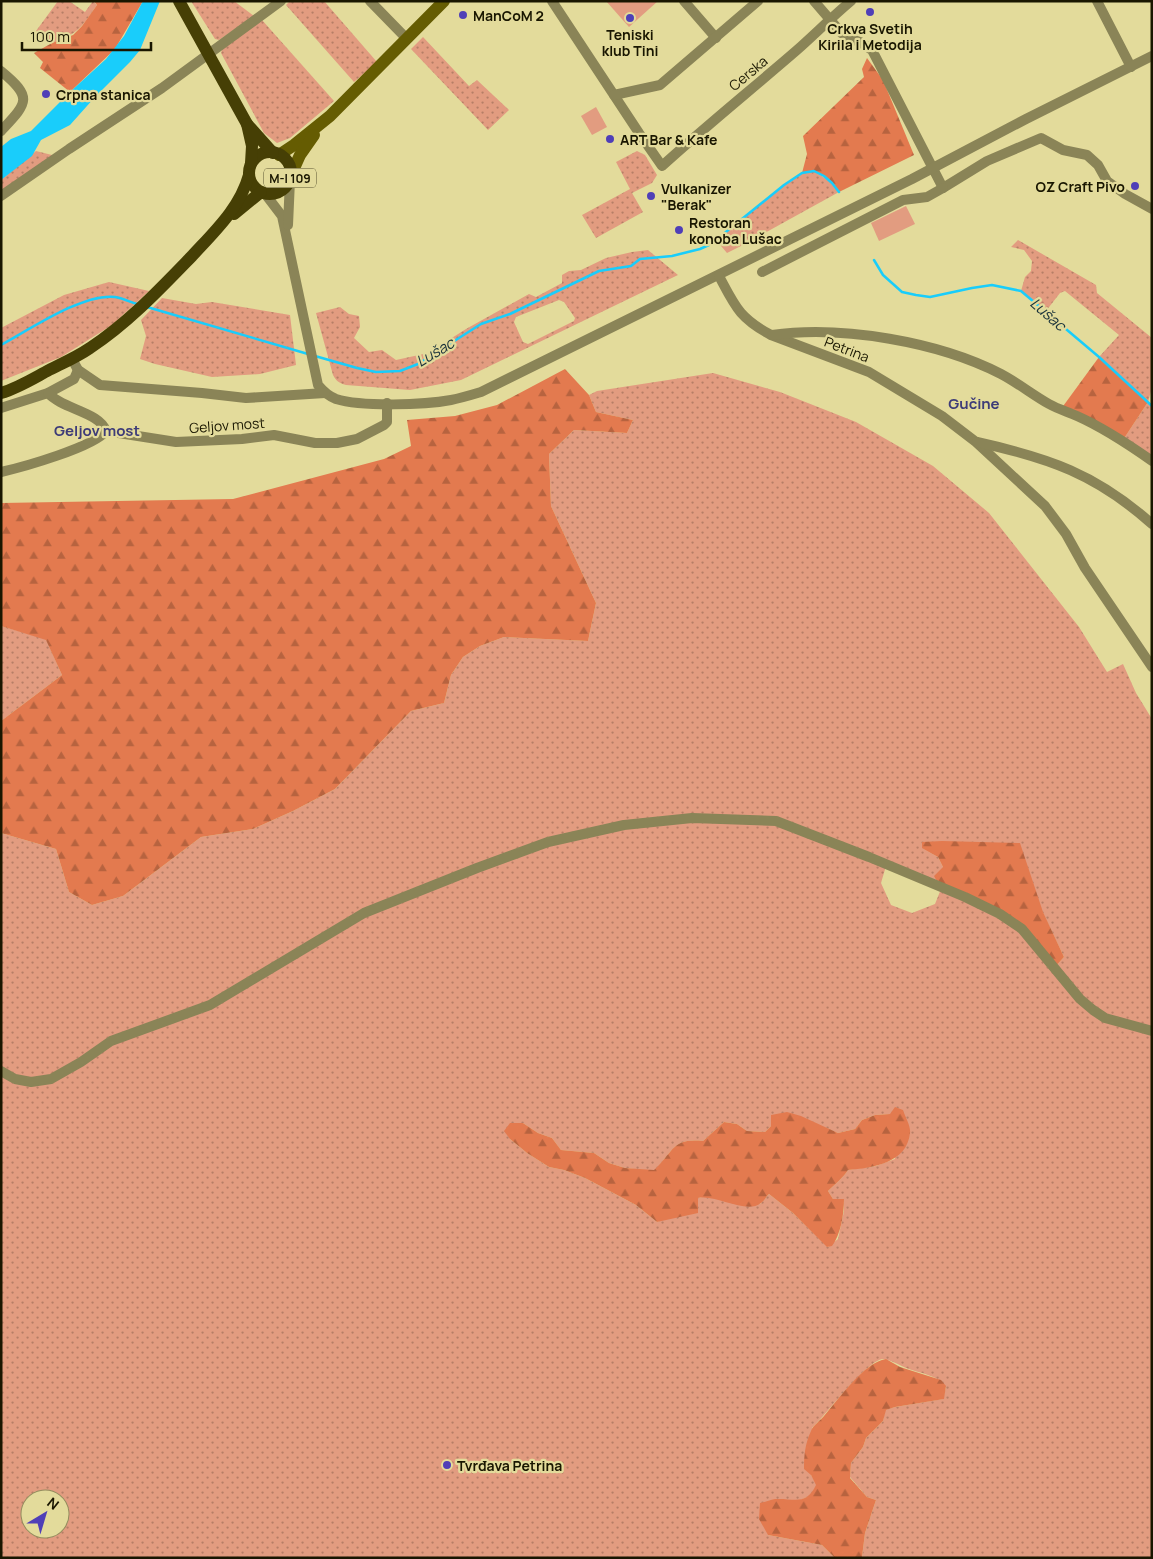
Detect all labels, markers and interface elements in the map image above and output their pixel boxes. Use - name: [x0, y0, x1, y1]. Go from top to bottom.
- place label: ManCoM 2: [473, 6, 544, 25]
- marker: Crkva Svetih Kirila i Metodija: [864, 6, 876, 18]
- marker: ManCoM 2: [457, 9, 469, 21]
- marker: Teniski klub Tini: [624, 12, 636, 24]
- place label: Crkva Svetih Kirila i Metodija: [818, 19, 922, 54]
- scale bar: [22, 20, 151, 52]
- place label: Teniski klub Tini: [602, 25, 658, 60]
- text: 100 m: [30, 26, 70, 47]
- street label: Cerska: [725, 51, 771, 95]
- place label: Crpna stanica: [56, 85, 151, 104]
- marker: Crpna stanica: [40, 88, 52, 100]
- place label: ART Bar & Кafe: [620, 130, 718, 149]
- marker: ART Bar & Кafe: [604, 133, 616, 145]
- road number: M-I 109: [264, 168, 316, 188]
- place label: OZ Craft Pivo: [1035, 177, 1125, 196]
- place label: Vulkanizer "Berak": [661, 179, 732, 214]
- marker: OZ Craft Pivo: [1129, 180, 1141, 192]
- marker: Vulkanizer "Berak": [645, 190, 657, 202]
- place label: Restoran konoba Lušac: [689, 213, 782, 248]
- marker: Restoran konoba Lušac: [673, 224, 685, 236]
- water label: Lušac: [1026, 293, 1072, 337]
- water label: Lušac: [412, 332, 459, 372]
- street label: Petrina: [822, 332, 872, 366]
- district label: Gučine: [948, 393, 1000, 414]
- street label: Geljov most: [189, 413, 266, 437]
- district label: Geljov most: [54, 420, 140, 441]
- place label: Tvrđava Petrina: [457, 1456, 562, 1475]
- marker: Tvrđava Petrina: [441, 1459, 453, 1471]
- north arrow: [20, 1489, 70, 1539]
- text: N: [43, 1493, 63, 1514]

